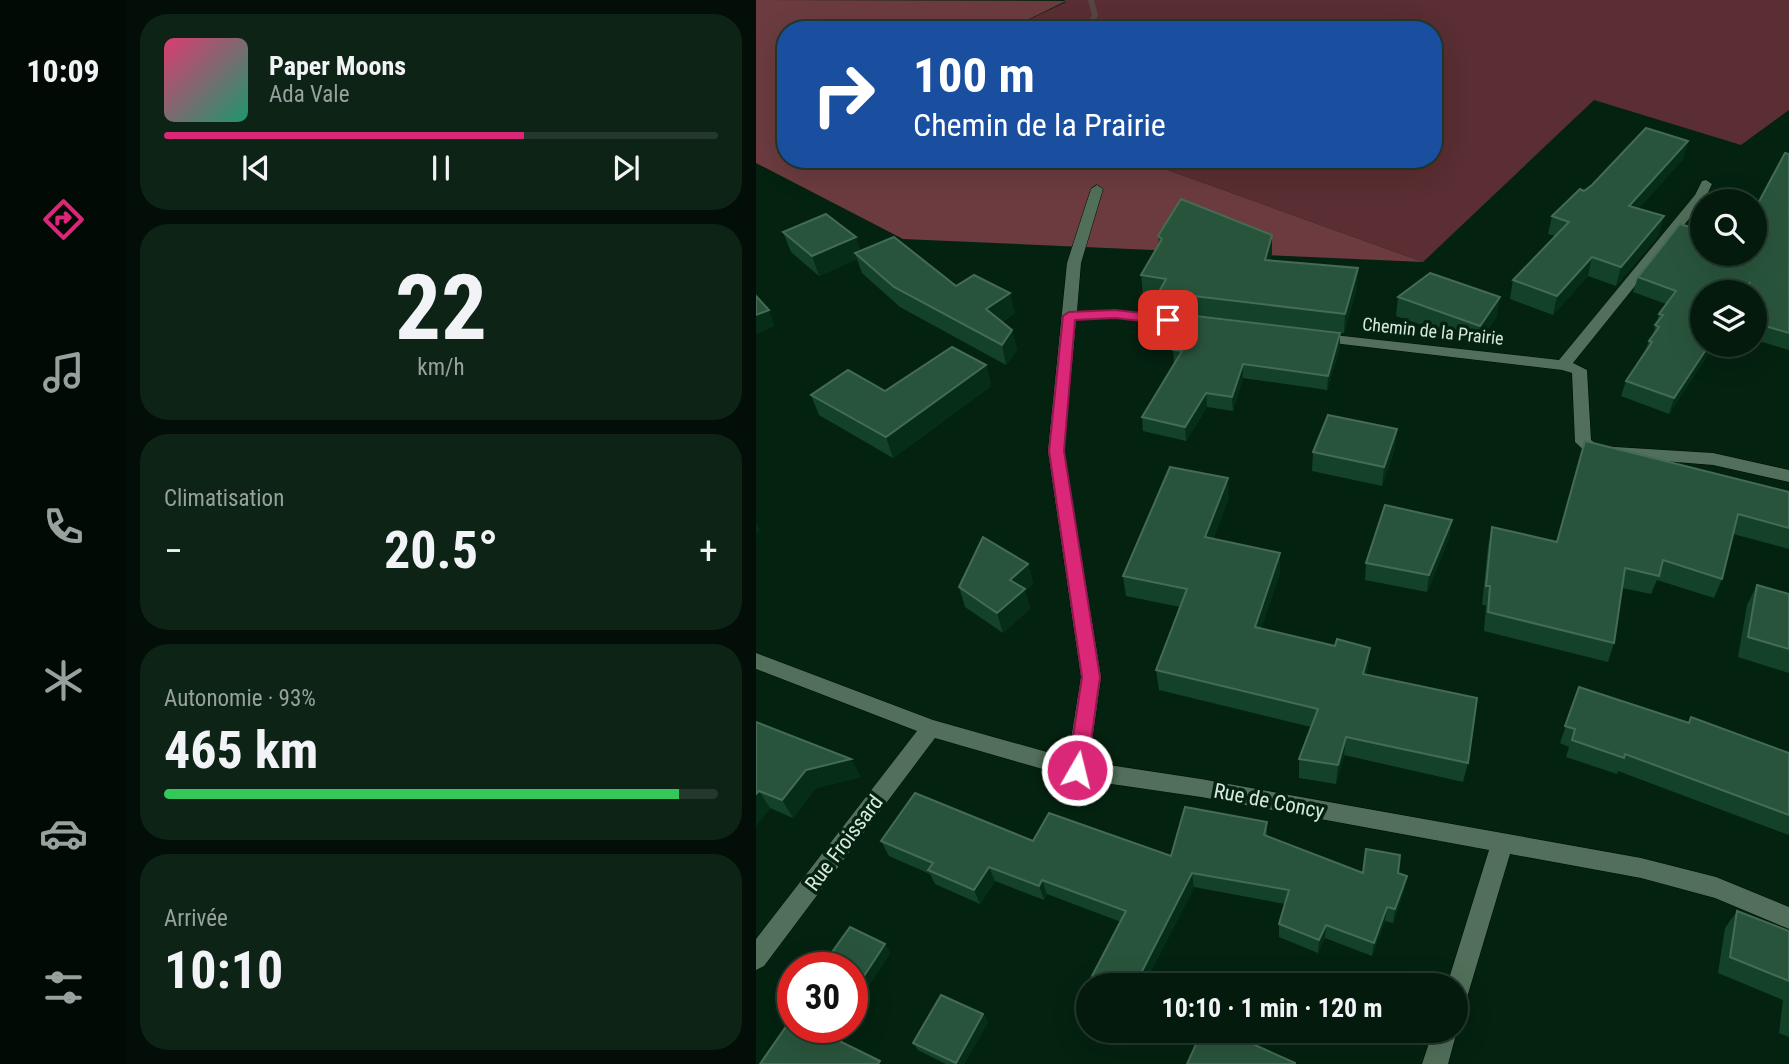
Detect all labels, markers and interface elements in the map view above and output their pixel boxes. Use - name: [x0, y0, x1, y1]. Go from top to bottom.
- text: 100 m: [913, 47, 1035, 104]
- icon: right: [798, 49, 889, 140]
- text: Paper Moons: [269, 51, 406, 81]
- text: 10:09: [26, 52, 100, 90]
- text: Ada Vale: [269, 81, 349, 108]
- text: Chemin de la Prairie: [913, 106, 1166, 144]
- icon: previous: [237, 149, 275, 187]
- icon: pause: [422, 149, 460, 187]
- icon: next: [607, 149, 645, 187]
- map controls: [1690, 189, 1767, 357]
- button: search: [1690, 189, 1767, 266]
- icon: directions: [39, 195, 88, 244]
- text: 22: [395, 255, 487, 361]
- button: layers: [1690, 280, 1767, 357]
- pin: [1138, 290, 1198, 350]
- icon: arrive: [1149, 301, 1187, 339]
- street label: Chemin de la Prairie: [1361, 313, 1505, 349]
- icon: music: [39, 348, 88, 397]
- text: km/h: [417, 354, 465, 381]
- text: Climatisation: [164, 485, 284, 512]
- icon: phone: [39, 502, 88, 551]
- text: 20.5°: [384, 520, 498, 581]
- text: −: [164, 529, 183, 573]
- text: +: [699, 529, 718, 573]
- icon: climate: [39, 656, 88, 705]
- text: Autonomie · 93%: [164, 685, 316, 712]
- text: 465 km: [164, 720, 318, 781]
- position arrow: [1040, 733, 1114, 807]
- street label: Rue de Concy: [1212, 779, 1327, 824]
- street label: Rue Froissard: [800, 791, 888, 895]
- icon: car: [39, 809, 88, 858]
- text: Arrivée: [164, 905, 228, 932]
- text: 10:10: [164, 940, 283, 1001]
- speed limit sign: 30: [777, 952, 868, 1043]
- icon: filters: [39, 963, 88, 1012]
- text: 10:10 · 1 min · 120 m: [1162, 993, 1382, 1023]

